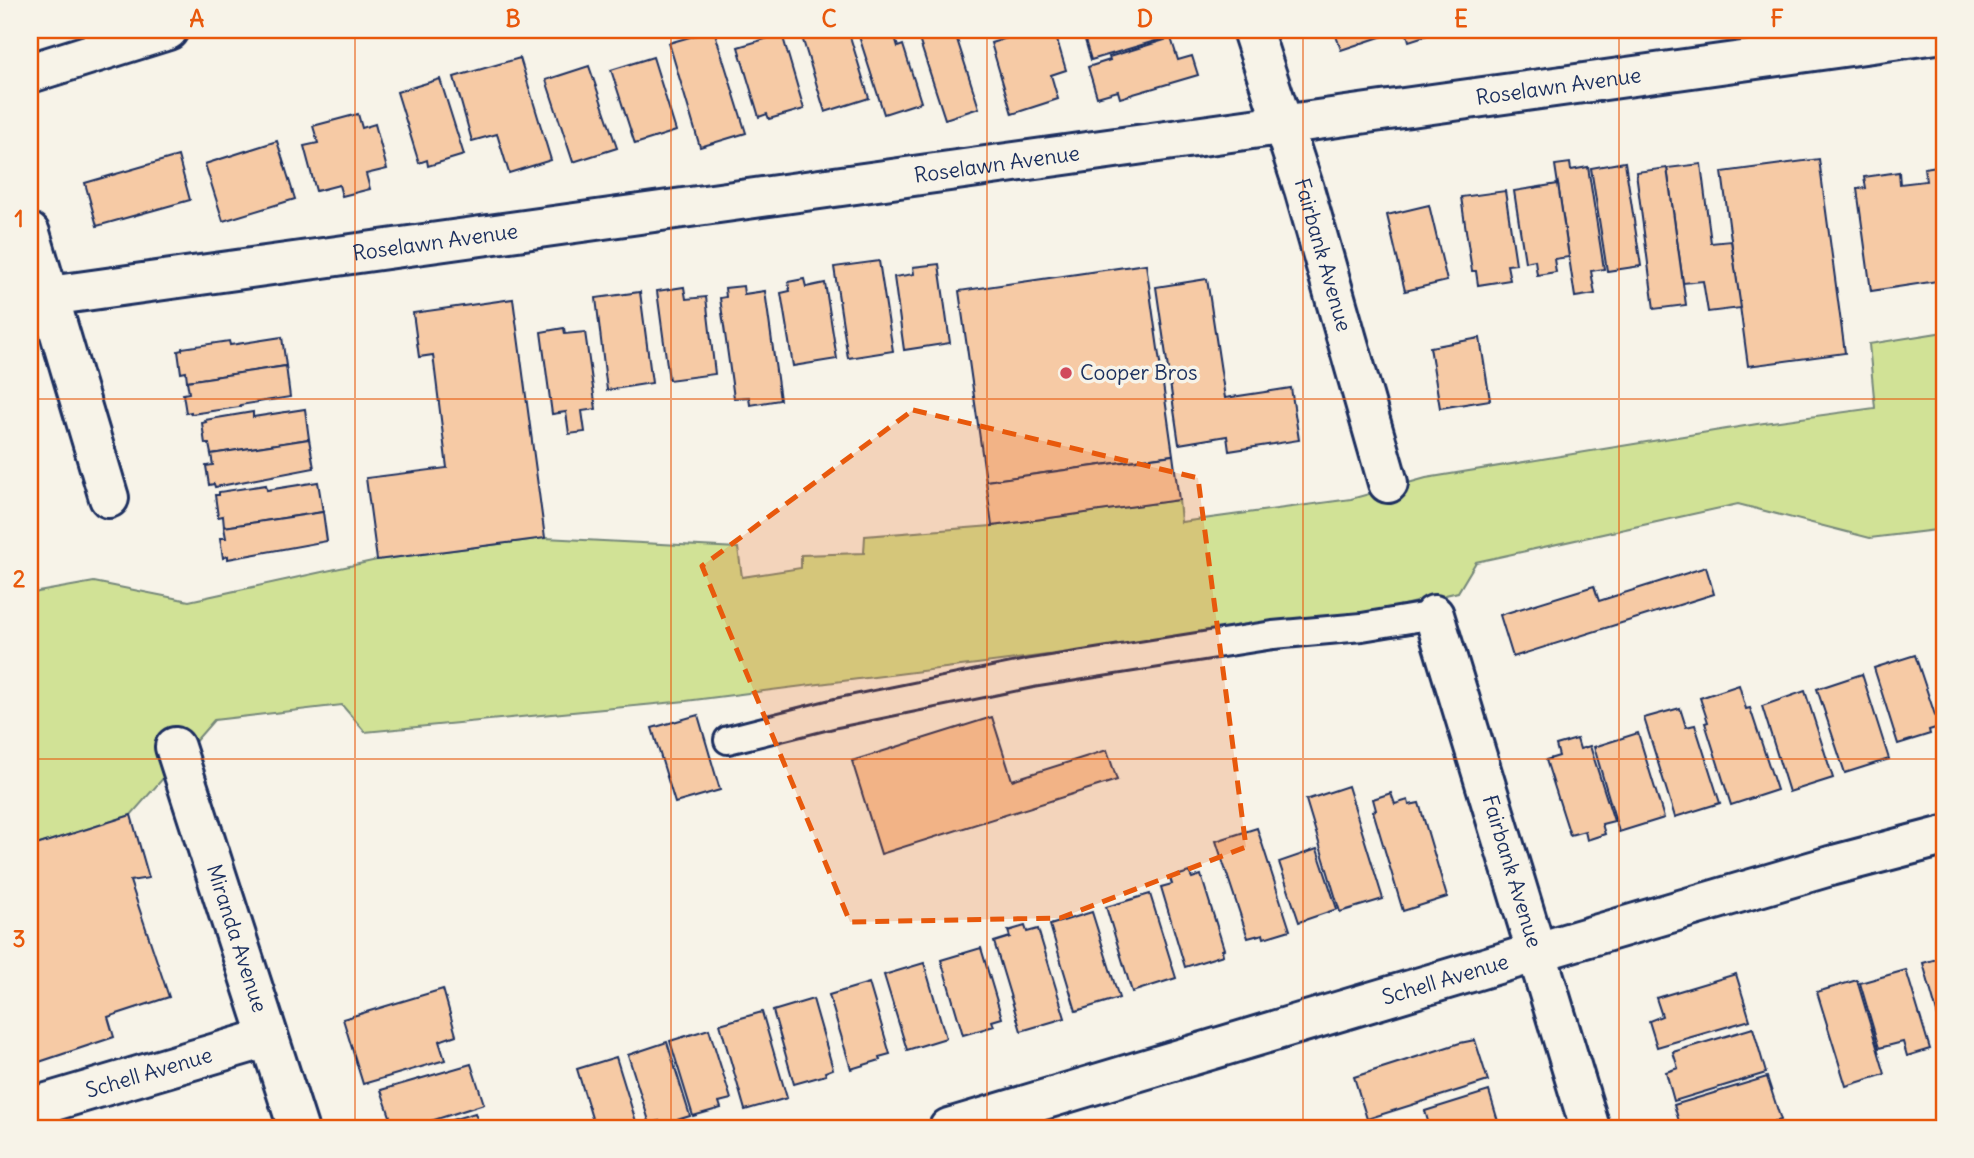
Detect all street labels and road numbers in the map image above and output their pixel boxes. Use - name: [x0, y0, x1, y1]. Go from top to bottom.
- street label: Roselawn Avenue: [1474, 61, 1643, 111]
- street label: Roselawn Avenue: [912, 139, 1081, 189]
- street label: Fairbank Avenue: [1288, 175, 1358, 335]
- street label: Roselawn Avenue: [351, 217, 520, 267]
- street label: Fairbank Avenue: [1477, 792, 1548, 951]
- street label: Miranda Avenue: [201, 861, 274, 1016]
- street label: Schell Avenue: [1379, 948, 1512, 1011]
- street label: Schell Avenue: [82, 1041, 215, 1104]

